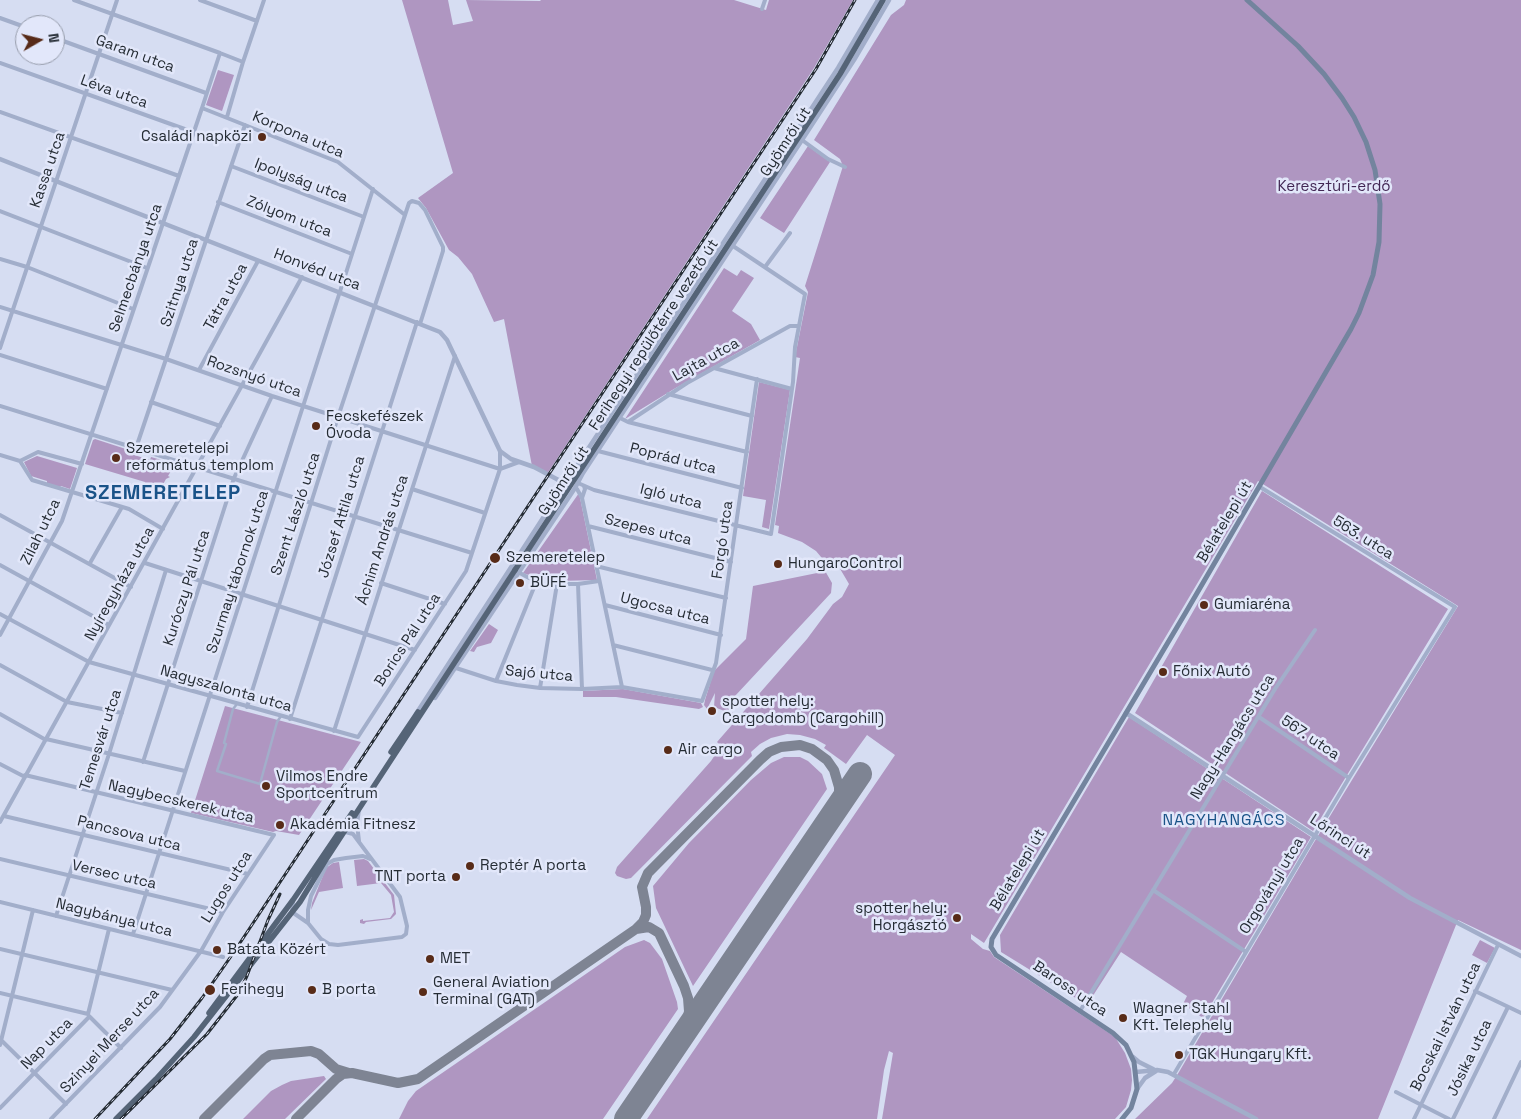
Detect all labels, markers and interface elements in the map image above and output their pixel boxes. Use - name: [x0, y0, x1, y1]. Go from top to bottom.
- north arrow: [15, 15, 65, 65]
- street label: Garam utca: [93, 31, 177, 77]
- text: N: [44, 32, 63, 44]
- street label: Léva utca: [78, 71, 150, 113]
- street label: Gyömrői út: [757, 104, 815, 180]
- street label: Korpona utca: [249, 108, 347, 162]
- place label: Családi napközi: [141, 128, 252, 146]
- street label: Kassa utca: [27, 130, 69, 210]
- marker: Családi napközi: [256, 131, 268, 143]
- street label: Ipolyság utca: [252, 155, 350, 207]
- park label: Keresztúri-erdő: [1277, 178, 1391, 196]
- street label: Zólyom utca: [244, 192, 334, 242]
- street label: Selmecbánya utca: [106, 201, 166, 335]
- street label: Ferihegyi repülőtérre vezető út: [585, 236, 723, 434]
- street label: Szitnya utca: [157, 237, 203, 329]
- street label: Honvéd utca: [271, 245, 363, 295]
- street label: Tátra utca: [200, 260, 252, 334]
- street label: Lajta utca: [670, 334, 742, 386]
- street label: Rozsnyó utca: [204, 352, 304, 402]
- place label: Fecskefészek Óvoda: [326, 408, 424, 443]
- marker: Fecskefészek Óvoda: [310, 420, 322, 432]
- place label: Szemeretelepi református templom: [126, 440, 274, 475]
- street label: Poprád utca: [628, 440, 718, 478]
- street label: Gyömrői út: [535, 443, 593, 519]
- street label: Szent László utca: [268, 450, 324, 578]
- marker: Szemeretelepi református templom: [110, 452, 122, 464]
- street label: József Attila utca: [315, 454, 369, 580]
- street label: Áchim András utca: [354, 473, 412, 607]
- street label: Bélatelepi út: [1194, 478, 1256, 566]
- street label: Igló utca: [638, 481, 704, 513]
- district label: SZEMERETELEP: [84, 482, 242, 506]
- street label: Szurmay tábornok utca: [203, 488, 273, 656]
- street label: Zilah utca: [17, 496, 65, 568]
- street label: Forgó utca: [709, 500, 737, 580]
- street label: Szepes utca: [602, 510, 694, 550]
- street label: 563. utca: [1329, 512, 1397, 564]
- street label: Nyíregyháza utca: [81, 524, 159, 644]
- street label: Kuróczy Pál utca: [160, 528, 214, 648]
- place label: Szemeretelep: [506, 549, 605, 567]
- marker: Szemeretelep: [488, 551, 502, 565]
- place label: HungaroControl: [788, 555, 902, 573]
- marker: HungaroControl: [772, 558, 784, 570]
- place label: BÜFÉ: [530, 574, 566, 592]
- marker: BÜFÉ: [514, 577, 526, 589]
- street label: Ugocsa utca: [618, 589, 712, 629]
- street label: Borics Pál utca: [371, 590, 445, 690]
- place label: Gumiaréna: [1214, 596, 1290, 614]
- marker: Gumiaréna: [1198, 599, 1210, 611]
- street label: Nagyszalonta utca: [158, 662, 294, 716]
- street label: Sajó utca: [504, 662, 574, 686]
- place label: Főnix Autó: [1173, 663, 1250, 681]
- marker: Főnix Autó: [1157, 666, 1169, 678]
- street label: Nagy-Hangács utca: [1187, 671, 1279, 803]
- street label: Temesvár utca: [76, 687, 126, 793]
- place label: spotter hely: Cargodomb (Cargohill): [722, 693, 884, 728]
- marker: spotter hely: Cargodomb (Cargohill): [706, 705, 718, 717]
- street label: 567. utca: [1277, 712, 1343, 764]
- place label: Air cargo: [678, 741, 743, 759]
- marker: Air cargo: [662, 744, 674, 756]
- place label: Vilmos Endre Sportcentrum: [276, 768, 378, 803]
- street label: Nagybecskerek utca: [107, 776, 255, 828]
- marker: Vilmos Endre Sportcentrum: [260, 780, 272, 792]
- district label: NAGYHANGÁCS: [1161, 811, 1287, 831]
- street label: Lőrinci út: [1306, 811, 1374, 863]
- street label: Pancsova utca: [75, 812, 183, 856]
- place label: Akadémia Fitnesz: [290, 816, 416, 834]
- marker: Akadémia Fitnesz: [274, 819, 286, 831]
- street label: Bélatelepi út: [987, 826, 1049, 914]
- street label: Orgoványi utca: [1236, 834, 1308, 938]
- street label: Lugos utca: [198, 848, 256, 926]
- street label: Versec utca: [70, 857, 158, 893]
- place label: Reptér A porta: [480, 857, 586, 875]
- marker: Reptér A porta: [464, 860, 476, 872]
- place label: TNT porta: [374, 868, 446, 886]
- marker: TNT porta: [450, 871, 462, 883]
- street label: Nagybánya utca: [54, 895, 174, 941]
- place label: spotter hely: Horgásztó: [855, 900, 947, 935]
- marker: spotter hely: Horgásztó: [951, 912, 963, 924]
- place label: Batata Közért: [227, 941, 326, 959]
- marker: Batata Közért: [211, 944, 223, 956]
- place label: MET: [440, 950, 470, 968]
- marker: MET: [424, 953, 436, 965]
- street label: Baross utca: [1029, 957, 1111, 1021]
- street label: Bocskai István utca: [1407, 960, 1485, 1094]
- place label: General Aviation Terminal (GAT): [433, 974, 550, 1009]
- place label: Ferihegy: [221, 981, 284, 999]
- place label: B porta: [322, 981, 376, 999]
- marker: Ferihegy: [203, 983, 217, 997]
- marker: B porta: [306, 984, 318, 996]
- street label: Szinyei Merse utca: [57, 985, 163, 1097]
- marker: General Aviation Terminal (GAT): [417, 986, 429, 998]
- place label: Wagner Stahl Kft. Telephely: [1133, 1000, 1232, 1035]
- marker: Wagner Stahl Kft. Telephely: [1117, 1012, 1129, 1024]
- street label: Nap utca: [17, 1014, 77, 1074]
- street label: Jósika utca: [1444, 1017, 1496, 1099]
- place label: TGK Hungary Kft.: [1189, 1046, 1311, 1064]
- marker: TGK Hungary Kft.: [1173, 1049, 1185, 1061]

